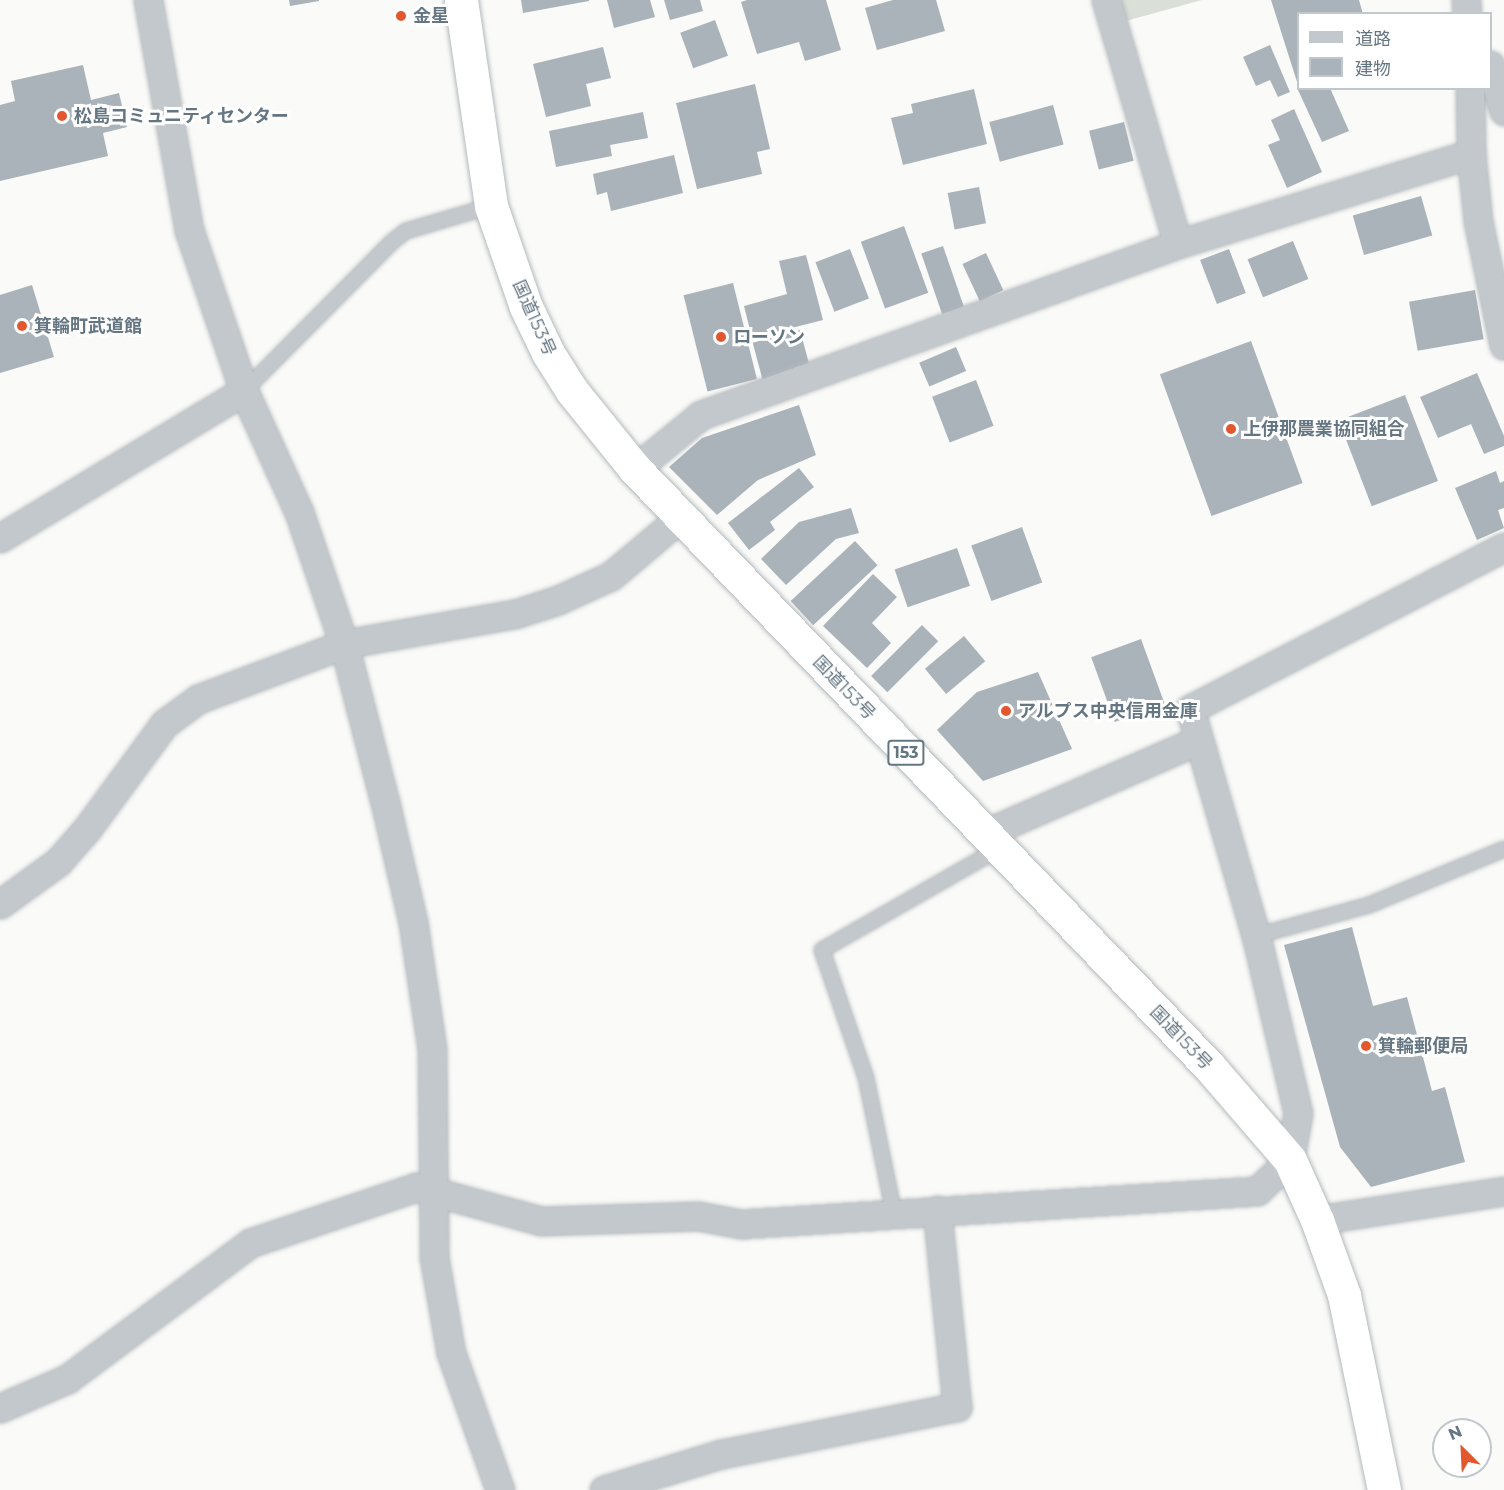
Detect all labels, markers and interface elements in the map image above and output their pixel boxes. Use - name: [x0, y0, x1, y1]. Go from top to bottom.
- place label: 金星: [413, 5, 449, 27]
- marker: 金星: [394, 9, 408, 23]
- legend: [1297, 12, 1492, 90]
- text: 道路: [1355, 28, 1391, 50]
- text: 建物: [1355, 58, 1391, 80]
- place label: 松島コミュニティセンター: [74, 105, 290, 127]
- marker: 松島コミュニティセンター: [55, 109, 69, 123]
- street label: 国道153号: [508, 277, 560, 359]
- place label: 箕輪町武道館: [34, 315, 142, 337]
- marker: 箕輪町武道館: [15, 319, 29, 333]
- place label: ローソン: [733, 326, 805, 348]
- marker: ローソン: [714, 330, 728, 344]
- place label: 上伊那農業協同組合: [1243, 418, 1405, 440]
- marker: 上伊那農業協同組合: [1224, 422, 1238, 436]
- street label: 国道153号: [808, 651, 880, 725]
- place label: アルプス中央信用金庫: [1018, 700, 1198, 722]
- marker: アルプス中央信用金庫: [999, 704, 1013, 718]
- road number: 153: [886, 740, 926, 766]
- street label: 国道153号: [1145, 1001, 1217, 1075]
- place label: 箕輪郵便局: [1378, 1035, 1468, 1057]
- marker: 箕輪郵便局: [1359, 1039, 1373, 1053]
- north arrow: [1432, 1418, 1492, 1478]
- text: N: [1446, 1422, 1465, 1444]

